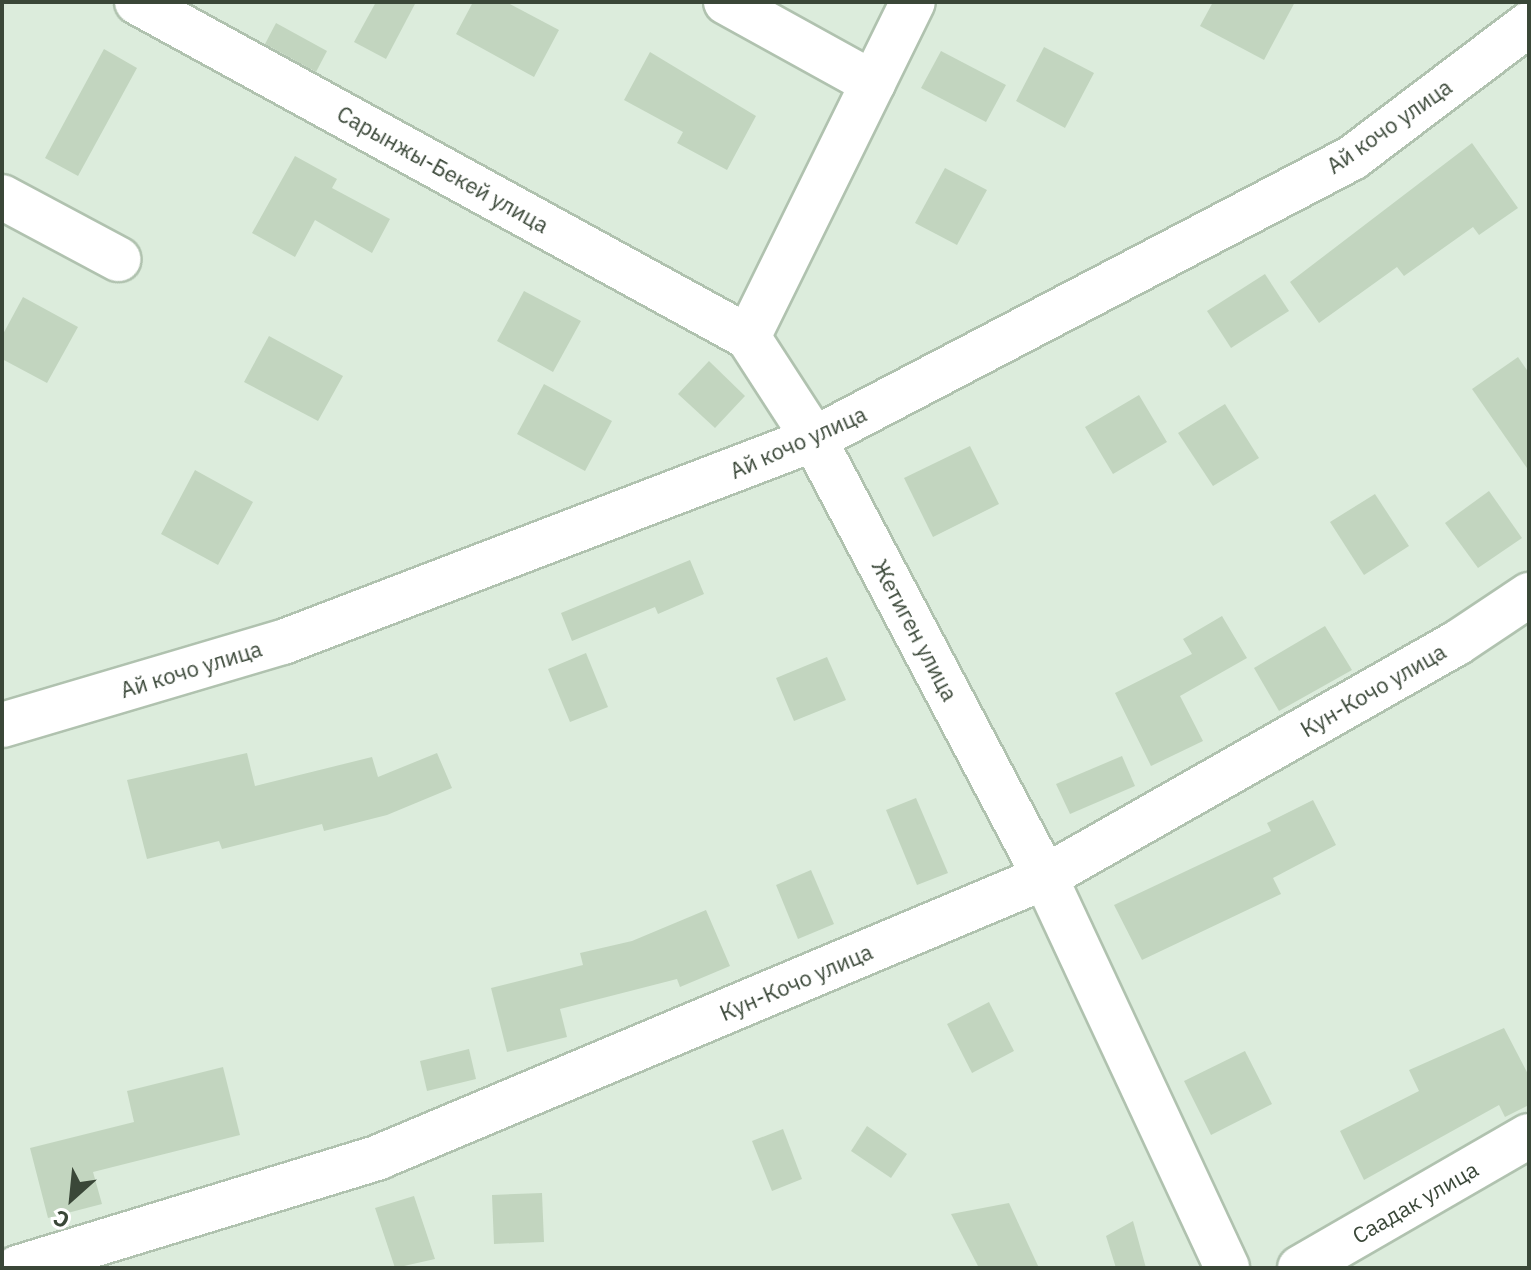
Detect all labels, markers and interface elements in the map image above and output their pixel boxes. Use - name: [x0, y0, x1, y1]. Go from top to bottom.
- street label: Ай кочо улица: [1321, 73, 1457, 179]
- street label: Сарынжы-Бекей улица: [333, 100, 553, 238]
- street label: Ай кочо улица: [726, 400, 870, 484]
- street label: Жетиген улица: [867, 555, 963, 705]
- street label: Ай кочо улица: [117, 635, 265, 703]
- street label: Кун-Кочо улица: [1296, 638, 1450, 742]
- street label: Кун-Кочо улица: [716, 938, 876, 1026]
- street label: Саадак улица: [1347, 1155, 1483, 1249]
- north arrow: [32, 1158, 112, 1238]
- text: С: [48, 1204, 74, 1236]

